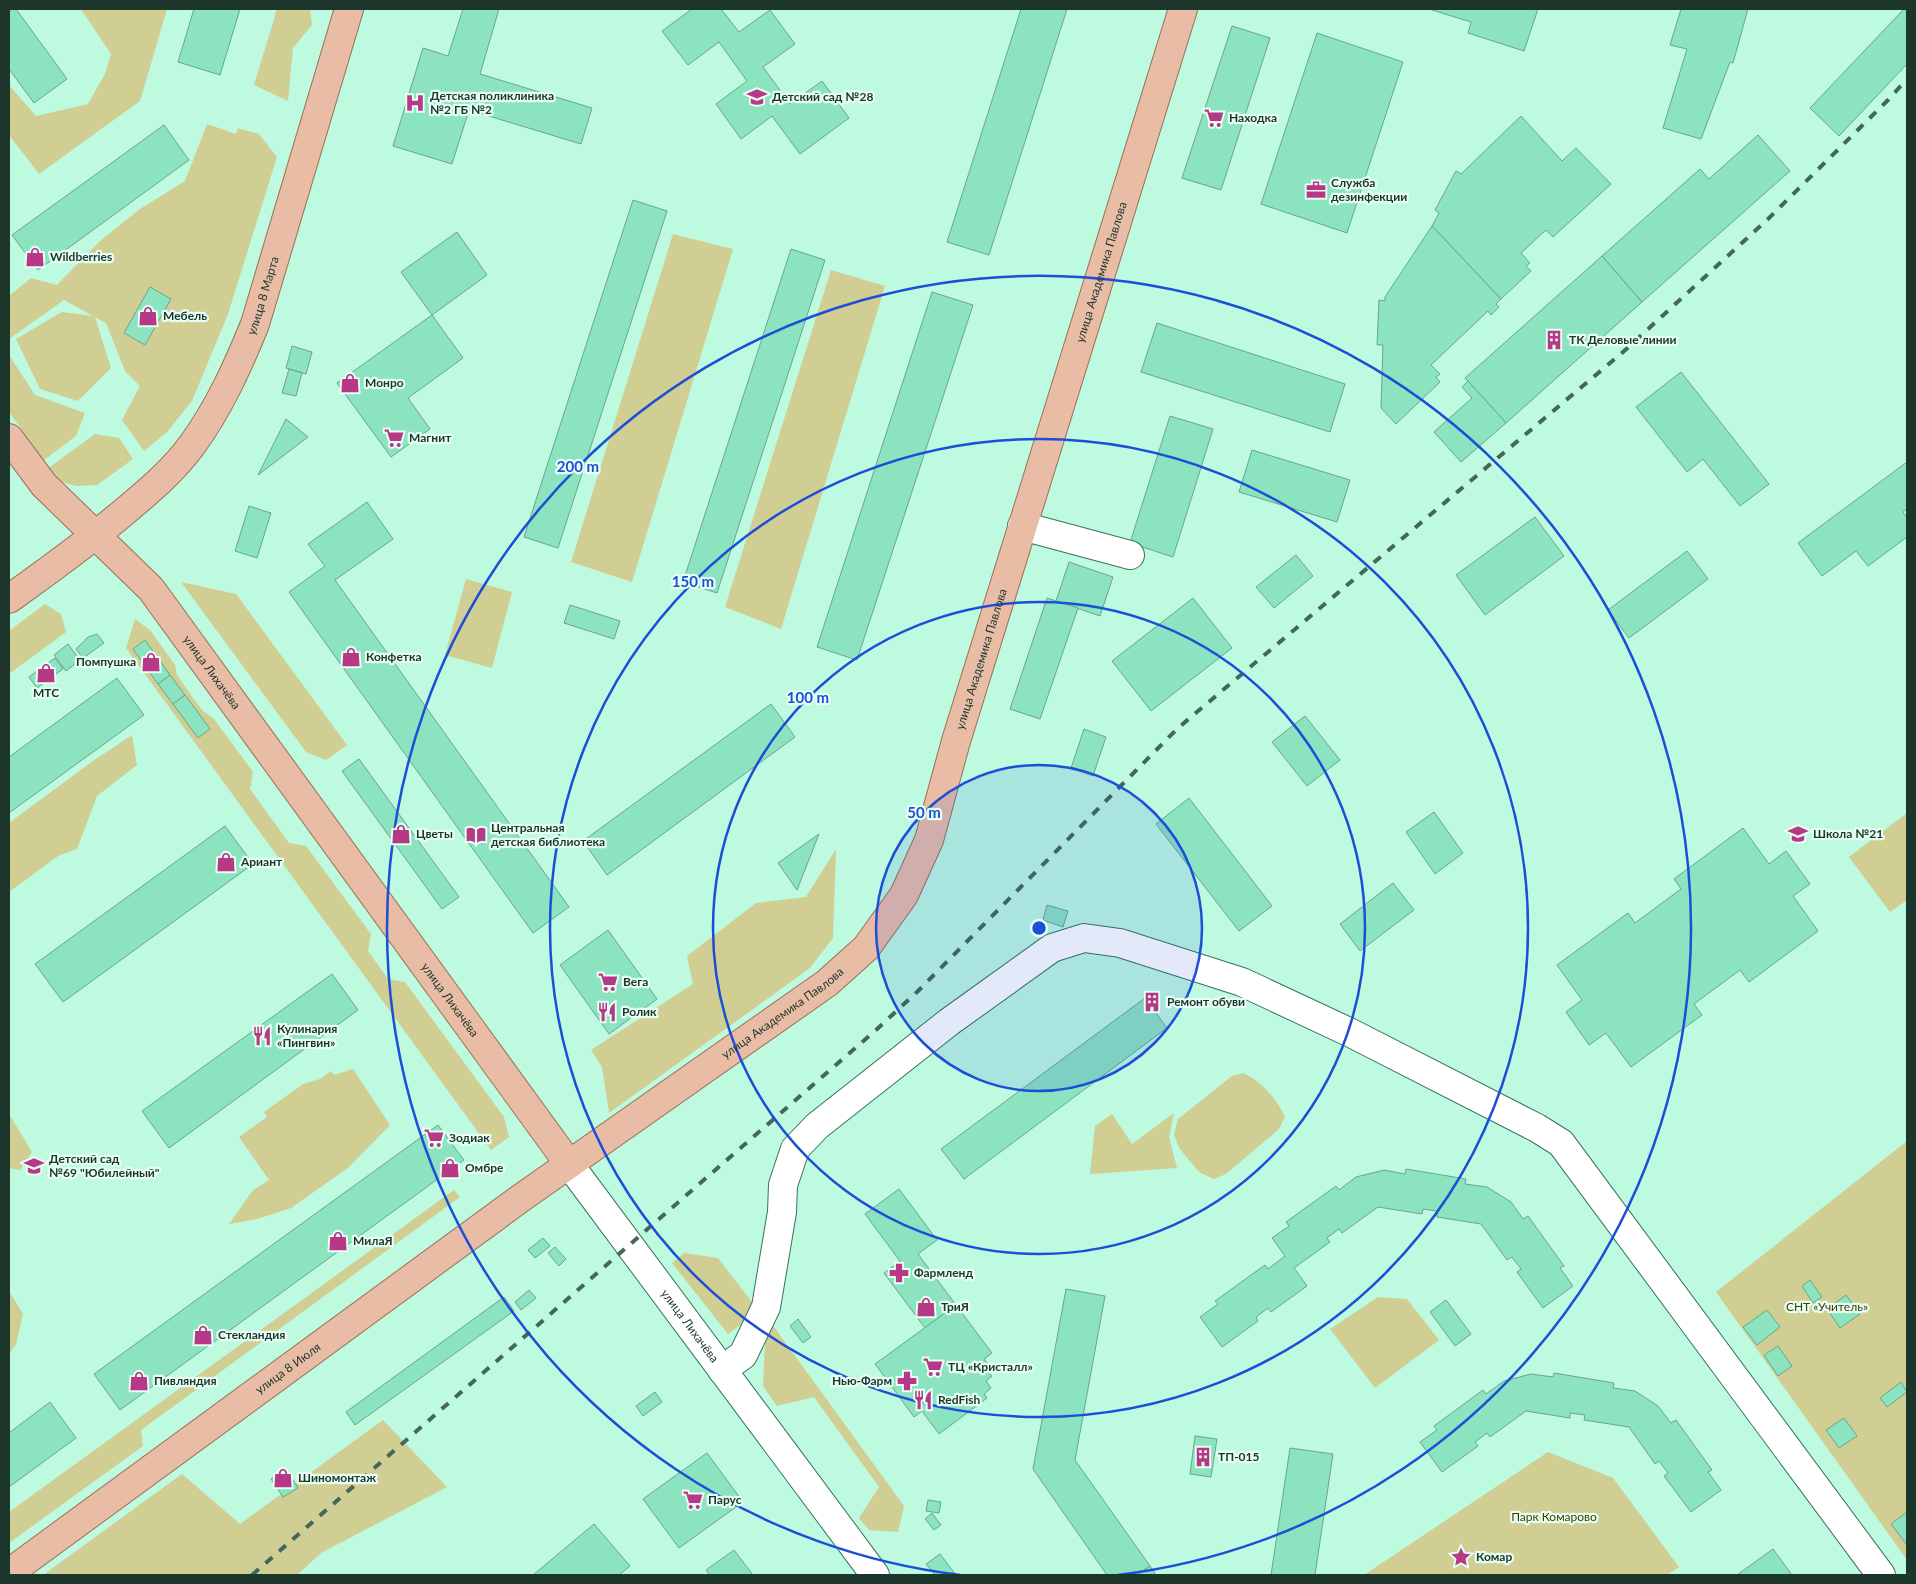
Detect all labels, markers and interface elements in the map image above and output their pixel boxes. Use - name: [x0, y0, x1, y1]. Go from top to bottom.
- school or university icon: Детский сад №28: [746, 86, 768, 108]
- place label: Детская поликлиника №2 ГБ №2: [430, 88, 554, 117]
- place label: Детский сад №28: [772, 89, 873, 104]
- hospital icon: Детская поликлиника №2 ГБ №2: [404, 92, 426, 114]
- supermarket icon: Находка: [1203, 107, 1225, 129]
- place label: Находка: [1229, 110, 1277, 125]
- place label: Служба дезинфекции: [1331, 175, 1407, 204]
- office icon: Служба дезинфекции: [1305, 179, 1327, 201]
- street label: улица Академика Павлова: [1072, 200, 1130, 344]
- shop icon: Wildberries: [24, 246, 46, 268]
- place label: Wildberries: [50, 249, 112, 264]
- street label: улица 8 Марта: [243, 255, 282, 337]
- shop icon: Мебель: [137, 305, 159, 327]
- place label: Мебель: [163, 308, 207, 323]
- building icon: ТК Деловые линии: [1543, 329, 1565, 351]
- place label: ТК Деловые линии: [1569, 332, 1677, 347]
- shop icon: Монро: [339, 372, 361, 394]
- place label: Монро: [365, 375, 404, 390]
- supermarket icon: Магнит: [383, 427, 405, 449]
- place label: Магнит: [409, 430, 452, 445]
- text: 200 m: [557, 457, 599, 475]
- text: 150 m: [672, 572, 714, 590]
- street label: улица Академика Павлова: [952, 587, 1010, 731]
- street label: улица Лихачёва: [180, 632, 244, 712]
- shop icon: Конфетка: [340, 646, 362, 668]
- place label: Конфетка: [366, 649, 422, 664]
- shop icon: Помпушка: [140, 651, 162, 673]
- place label: Помпушка: [76, 654, 136, 669]
- shop icon: МТС: [35, 662, 57, 684]
- place label: МТС: [33, 685, 59, 700]
- text: 100 m: [787, 688, 829, 706]
- text: 50 m: [907, 803, 941, 821]
- place label: Центральная детская библиотека: [491, 820, 605, 849]
- shop icon: Цветы: [390, 823, 412, 845]
- school or university icon: Школа №21: [1787, 823, 1809, 845]
- library icon: Центральная детская библиотека: [465, 824, 487, 846]
- place label: Цветы: [416, 826, 453, 841]
- place label: Школа №21: [1813, 826, 1883, 841]
- shop icon: Ариант: [215, 851, 237, 873]
- place label: Ариант: [240, 854, 283, 869]
- centre of rings: [1030, 919, 1048, 937]
- street label: улица Лихачёва: [418, 960, 482, 1040]
- street label: улица Академика Павлова: [718, 964, 846, 1062]
- supermarket icon: Вега: [597, 971, 619, 993]
- place label: Вега: [623, 974, 648, 989]
- building icon: Ремонт обуви: [1141, 991, 1163, 1013]
- place label: Ремонт обуви: [1167, 994, 1245, 1009]
- restaurant icon: Ролик: [596, 1001, 618, 1023]
- place label: Ролик: [622, 1004, 657, 1019]
- place label: Кулинария «Пингвин»: [277, 1021, 337, 1050]
- restaurant icon: Кулинария «Пингвин»: [251, 1025, 273, 1047]
- supermarket icon: Зодиак: [423, 1127, 445, 1149]
- place label: Зодиак: [449, 1130, 490, 1145]
- place label: Детский сад №69 "Юбилейный": [49, 1151, 160, 1180]
- school or university icon: Детский сад №69 "Юбилейный": [23, 1155, 45, 1177]
- shop icon: Омбре: [439, 1157, 461, 1179]
- place label: Омбре: [465, 1160, 504, 1175]
- shop icon: МилаЯ: [327, 1230, 349, 1252]
- place label: МилаЯ: [353, 1233, 393, 1248]
- pharmacy icon: Фармленд: [888, 1262, 910, 1284]
- place label: Фармленд: [914, 1265, 973, 1280]
- street label: улица Лихачёва: [658, 1286, 722, 1365]
- shop icon: ТриЯ: [915, 1296, 937, 1318]
- place label: ТриЯ: [941, 1299, 969, 1314]
- park label: СНТ «Учитель»: [1786, 1299, 1868, 1314]
- shop icon: Стекландия: [192, 1324, 214, 1346]
- place label: Стекландия: [218, 1327, 285, 1342]
- street label: улица 8 Июля: [252, 1339, 323, 1397]
- supermarket icon: ТЦ «Кристалл»: [922, 1356, 944, 1378]
- place label: ТЦ «Кристалл»: [948, 1359, 1033, 1374]
- shop icon: Пивляндия: [128, 1370, 150, 1392]
- pharmacy icon: Нью-Фарм: [896, 1370, 918, 1392]
- place label: Пивляндия: [154, 1373, 217, 1388]
- place label: Нью-Фарм: [832, 1373, 892, 1388]
- restaurant icon: RedFish: [912, 1389, 934, 1411]
- place label: RedFish: [938, 1392, 981, 1407]
- building icon: ТП-015: [1192, 1446, 1214, 1468]
- place label: ТП-015: [1218, 1449, 1260, 1464]
- shop icon: Шиномонтаж: [272, 1467, 294, 1489]
- place label: Шиномонтаж: [298, 1470, 376, 1485]
- supermarket icon: Парус: [682, 1489, 704, 1511]
- place label: Парус: [708, 1492, 742, 1507]
- park label: Парк Комарово: [1511, 1509, 1597, 1524]
- place icon: Комар: [1450, 1546, 1472, 1568]
- place label: Комар: [1476, 1549, 1512, 1564]

